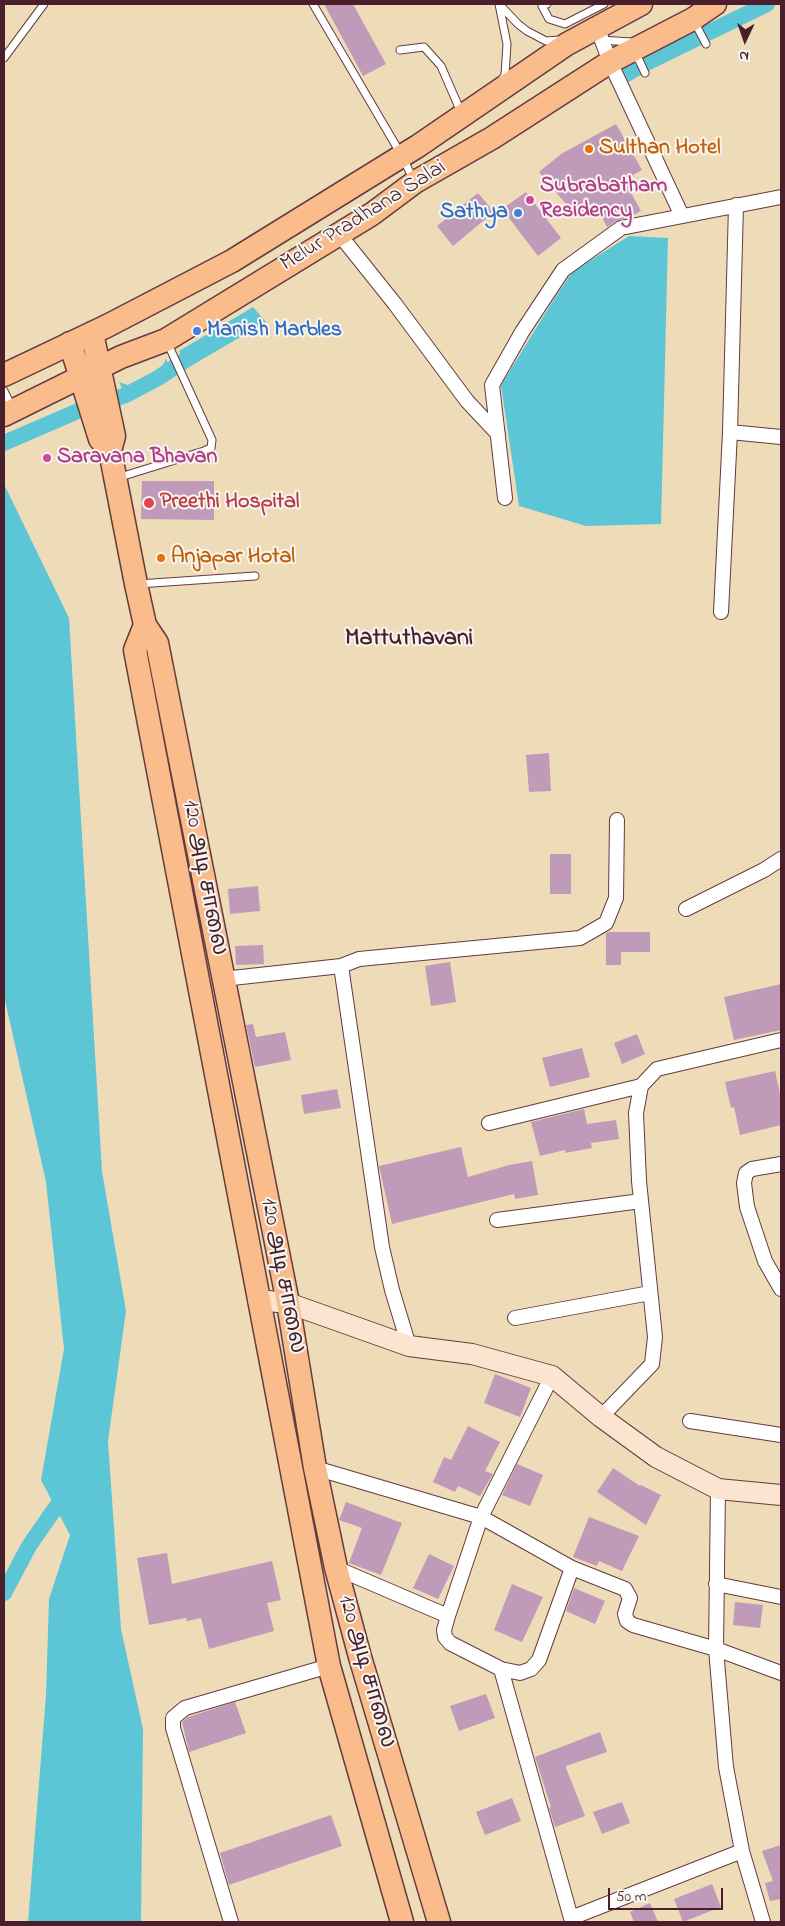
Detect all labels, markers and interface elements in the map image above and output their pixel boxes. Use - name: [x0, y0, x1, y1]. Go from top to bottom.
- north arrow: [720, 15, 770, 65]
- text: N: [739, 45, 749, 66]
- place label: Sulthan Hotel: [599, 136, 721, 162]
- marker: Sulthan Hotel: [583, 143, 595, 155]
- street label: Melur Pradhana Salai: [276, 155, 452, 279]
- place label: Subrabatham Residency: [540, 174, 667, 225]
- marker: Subrabatham Residency: [524, 194, 536, 206]
- place label: Sathya: [440, 200, 508, 226]
- marker: Sathya: [512, 207, 524, 219]
- place label: Manish Marbles: [207, 318, 342, 344]
- marker: Manish Marbles: [191, 325, 203, 337]
- place label: Saravana Bhavan: [57, 445, 217, 471]
- marker: Saravana Bhavan: [41, 452, 53, 464]
- place label: Preethi Hospital: [160, 490, 300, 516]
- marker: Preethi Hospital: [142, 496, 156, 510]
- place label: Anjapar Hotal: [171, 545, 295, 571]
- marker: Anjapar Hotal: [155, 552, 167, 564]
- district label: Mattuthavani: [345, 626, 473, 654]
- street label: 120 அடி சாலை: [175, 798, 231, 958]
- street label: 120 அடி சாலை: [253, 1196, 309, 1356]
- street label: 120 அடி சாலை: [331, 1593, 399, 1751]
- scale bar: [610, 1878, 725, 1910]
- text: 50 m: [616, 1886, 646, 1908]

